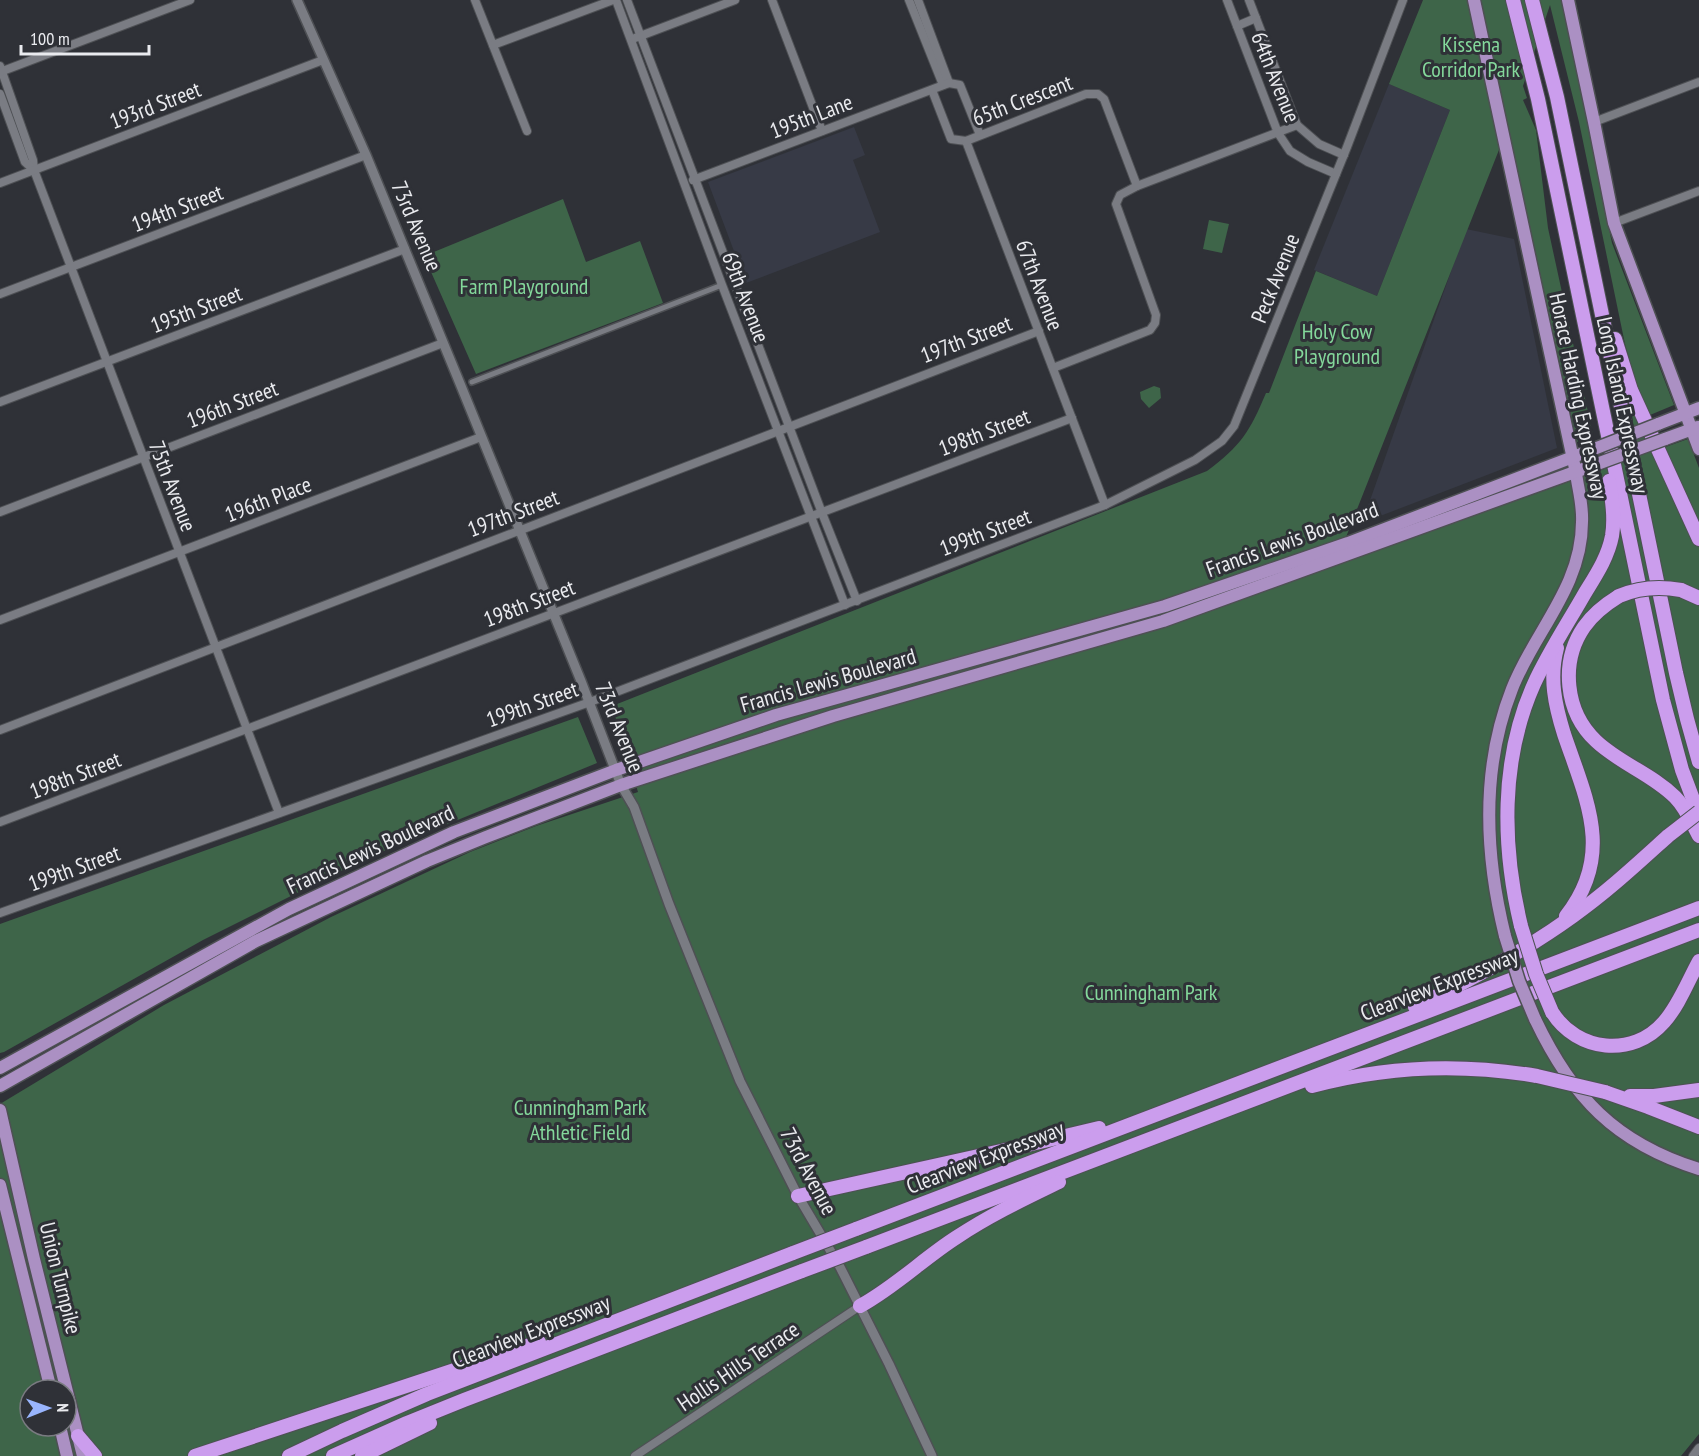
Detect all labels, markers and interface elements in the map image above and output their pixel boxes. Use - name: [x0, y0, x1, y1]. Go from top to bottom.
- scale bar: [21, 18, 148, 56]
- text: 100 m: [30, 27, 70, 50]
- street label: 64th Avenue: [1245, 28, 1307, 126]
- park label: Kissena Corridor Park: [1422, 30, 1521, 83]
- street label: 65th Crescent: [968, 68, 1076, 132]
- street label: 193rd Street: [105, 75, 205, 135]
- street label: 195th Lane: [766, 87, 856, 145]
- street label: 73rd Avenue: [386, 177, 448, 275]
- street label: 194th Street: [127, 178, 227, 238]
- street label: Peck Avenue: [1244, 229, 1306, 327]
- street label: 67th Avenue: [1010, 236, 1070, 334]
- street label: 69th Avenue: [716, 248, 776, 346]
- park label: Farm Playground: [460, 272, 588, 300]
- street label: 195th Street: [146, 279, 246, 339]
- street label: Horace Harding Expressway: [1543, 290, 1615, 502]
- street label: 197th Street: [916, 309, 1016, 369]
- street label: Long Island Expressway: [1591, 314, 1656, 497]
- park label: Holy Cow Playground: [1294, 317, 1380, 370]
- street label: 196th Street: [182, 374, 282, 434]
- street label: 198th Street: [934, 402, 1034, 462]
- street label: 75th Avenue: [143, 437, 203, 535]
- street label: 196th Place: [221, 470, 315, 528]
- street label: 197th Street: [463, 483, 563, 543]
- street label: Francis Lewis Boulevard: [1202, 495, 1382, 583]
- street label: 199th Street: [935, 502, 1035, 562]
- street label: 198th Street: [479, 573, 579, 633]
- street label: Francis Lewis Boulevard: [737, 642, 919, 718]
- street label: 199th Street: [482, 674, 582, 734]
- street label: 73rd Avenue: [589, 678, 651, 776]
- street label: 198th Street: [25, 745, 125, 805]
- street label: Francis Lewis Boulevard: [282, 798, 458, 900]
- street label: 199th Street: [24, 838, 124, 898]
- street label: Clearview Expressway: [1356, 941, 1522, 1027]
- park label: Cunningham Park: [1085, 978, 1218, 1006]
- park label: Cunningham Park Athletic Field: [514, 1093, 647, 1146]
- street label: Clearview Expressway: [902, 1114, 1068, 1200]
- street label: 73rd Avenue: [774, 1122, 844, 1220]
- street label: Union Turnpike: [34, 1219, 88, 1337]
- street label: Clearview Expressway: [448, 1288, 614, 1374]
- street label: Hollis Hills Terrace: [672, 1315, 804, 1417]
- north arrow: [18, 1378, 78, 1438]
- text: N: [53, 1403, 73, 1412]

